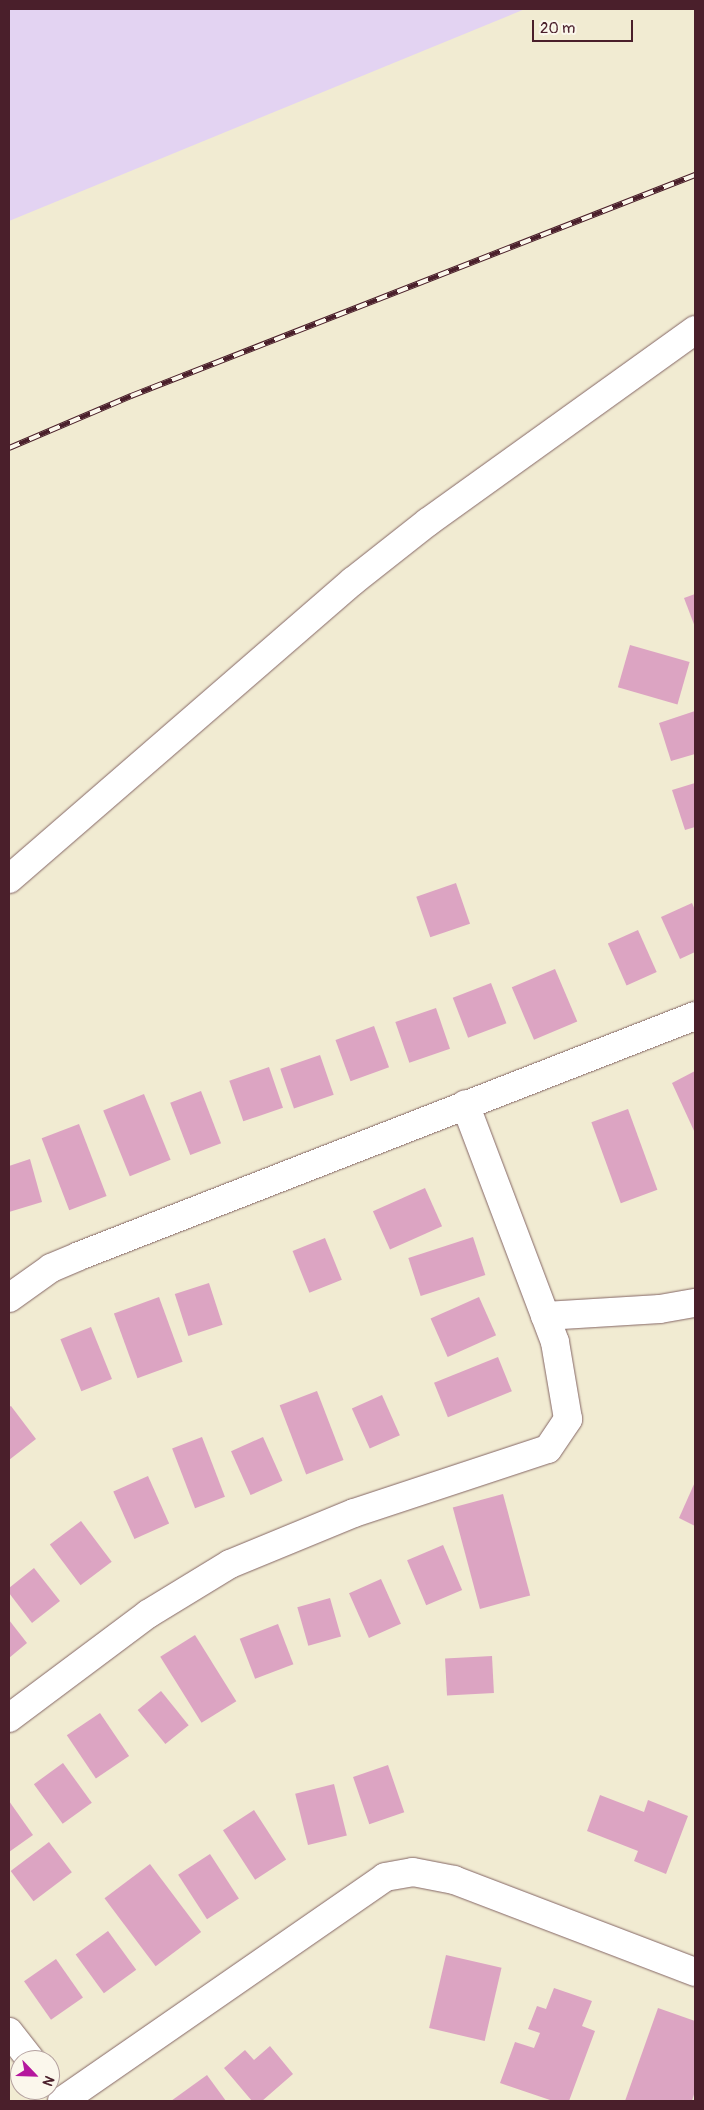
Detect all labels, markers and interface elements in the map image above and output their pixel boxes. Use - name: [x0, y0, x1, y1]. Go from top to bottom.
- scale bar: [534, 10, 635, 42]
- text: 20 m: [540, 19, 575, 38]
- north arrow: [10, 2050, 60, 2100]
- text: N: [39, 2073, 58, 2089]

